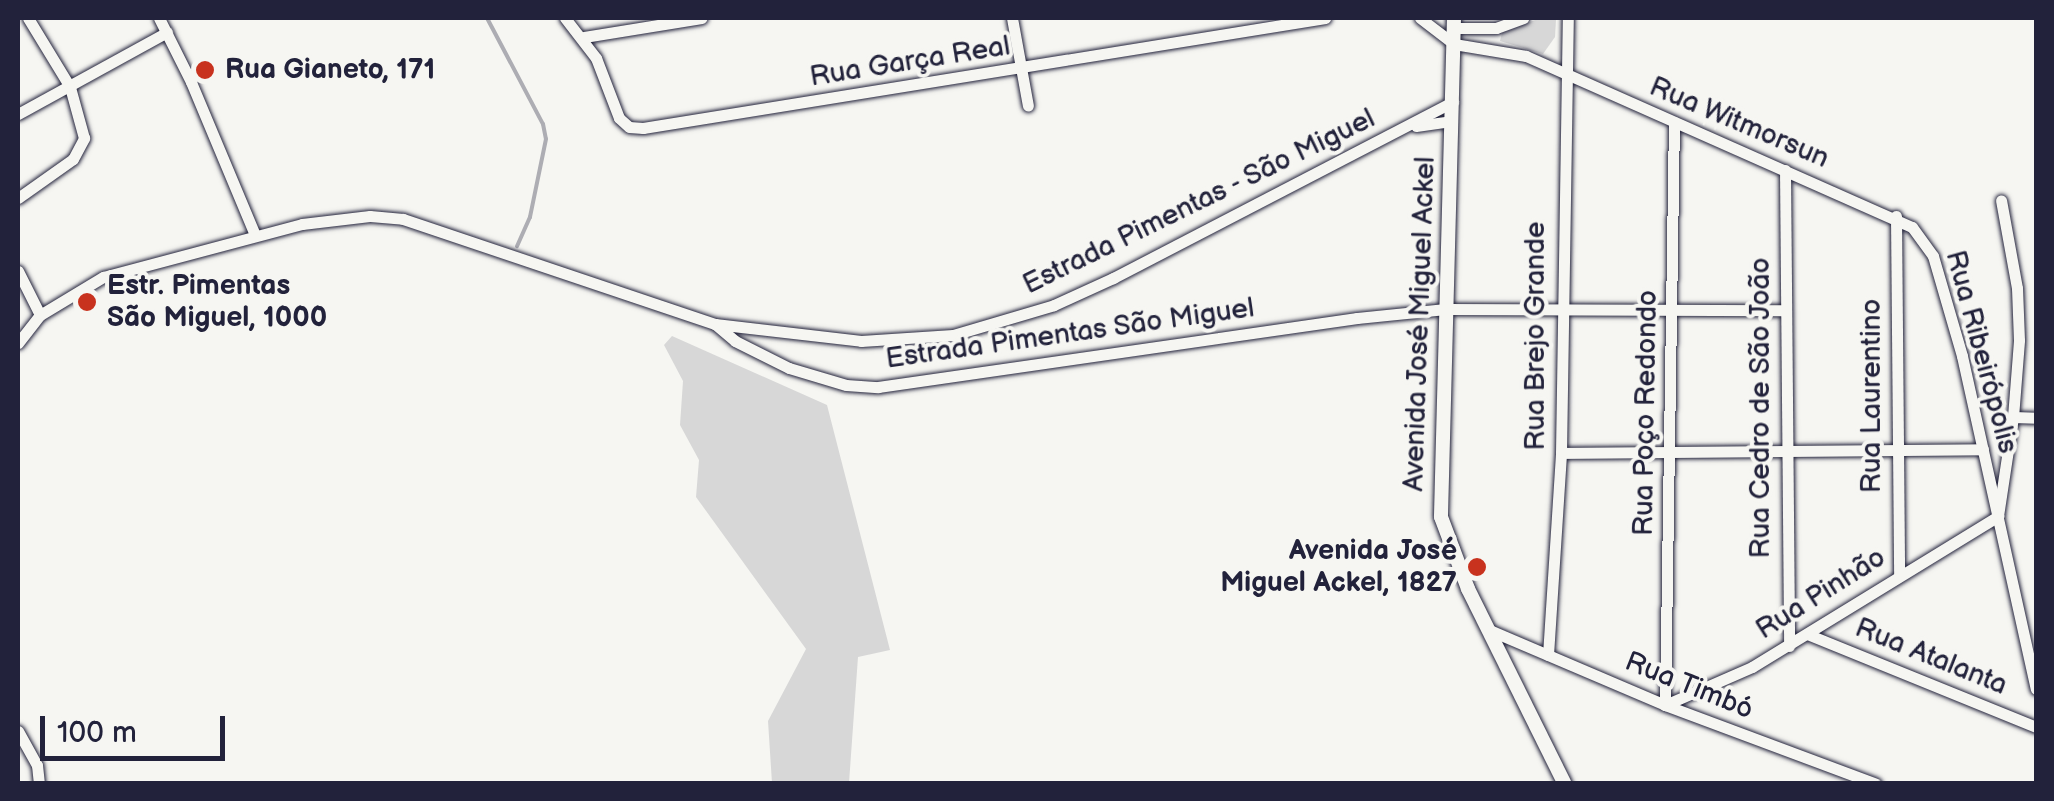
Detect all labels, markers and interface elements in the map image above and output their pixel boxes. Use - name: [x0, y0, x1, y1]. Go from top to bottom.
- street label: Rua Garça Real: [808, 30, 1012, 94]
- place label: Rua Gianeto, 171: [225, 53, 435, 87]
- marker: Rua Gianeto, 171: [194, 59, 216, 81]
- street label: Rua Witmorsun: [1644, 70, 1834, 176]
- street label: Estrada Pimentas - São Miguel: [1016, 101, 1382, 303]
- street label: Avenida José Miguel Ackel: [1397, 155, 1443, 493]
- street label: Rua Brejo Grande: [1519, 221, 1553, 451]
- street label: Rua Ribeirópolis: [1938, 247, 2024, 457]
- street label: Rua Cedro de São João: [1744, 257, 1778, 559]
- place label: Estr. Pimentas São Miguel, 1000: [107, 269, 327, 335]
- street label: Rua Poço Redondo: [1627, 290, 1665, 536]
- marker: Estr. Pimentas São Miguel, 1000: [76, 291, 98, 313]
- street label: Estrada Pimentas São Miguel: [883, 291, 1257, 377]
- street label: Rua Laurentino: [1855, 299, 1889, 493]
- place label: Avenida José Miguel Ackel, 1827: [1220, 534, 1457, 600]
- street label: Rua Pinhão: [1750, 541, 1892, 647]
- marker: Avenida José Miguel Ackel, 1827: [1466, 556, 1488, 578]
- street label: Rua Atalanta: [1850, 611, 2012, 703]
- street label: Rua Timbó: [1620, 645, 1758, 727]
- scale bar: [45, 696, 230, 758]
- text: 100 m: [57, 715, 137, 751]

